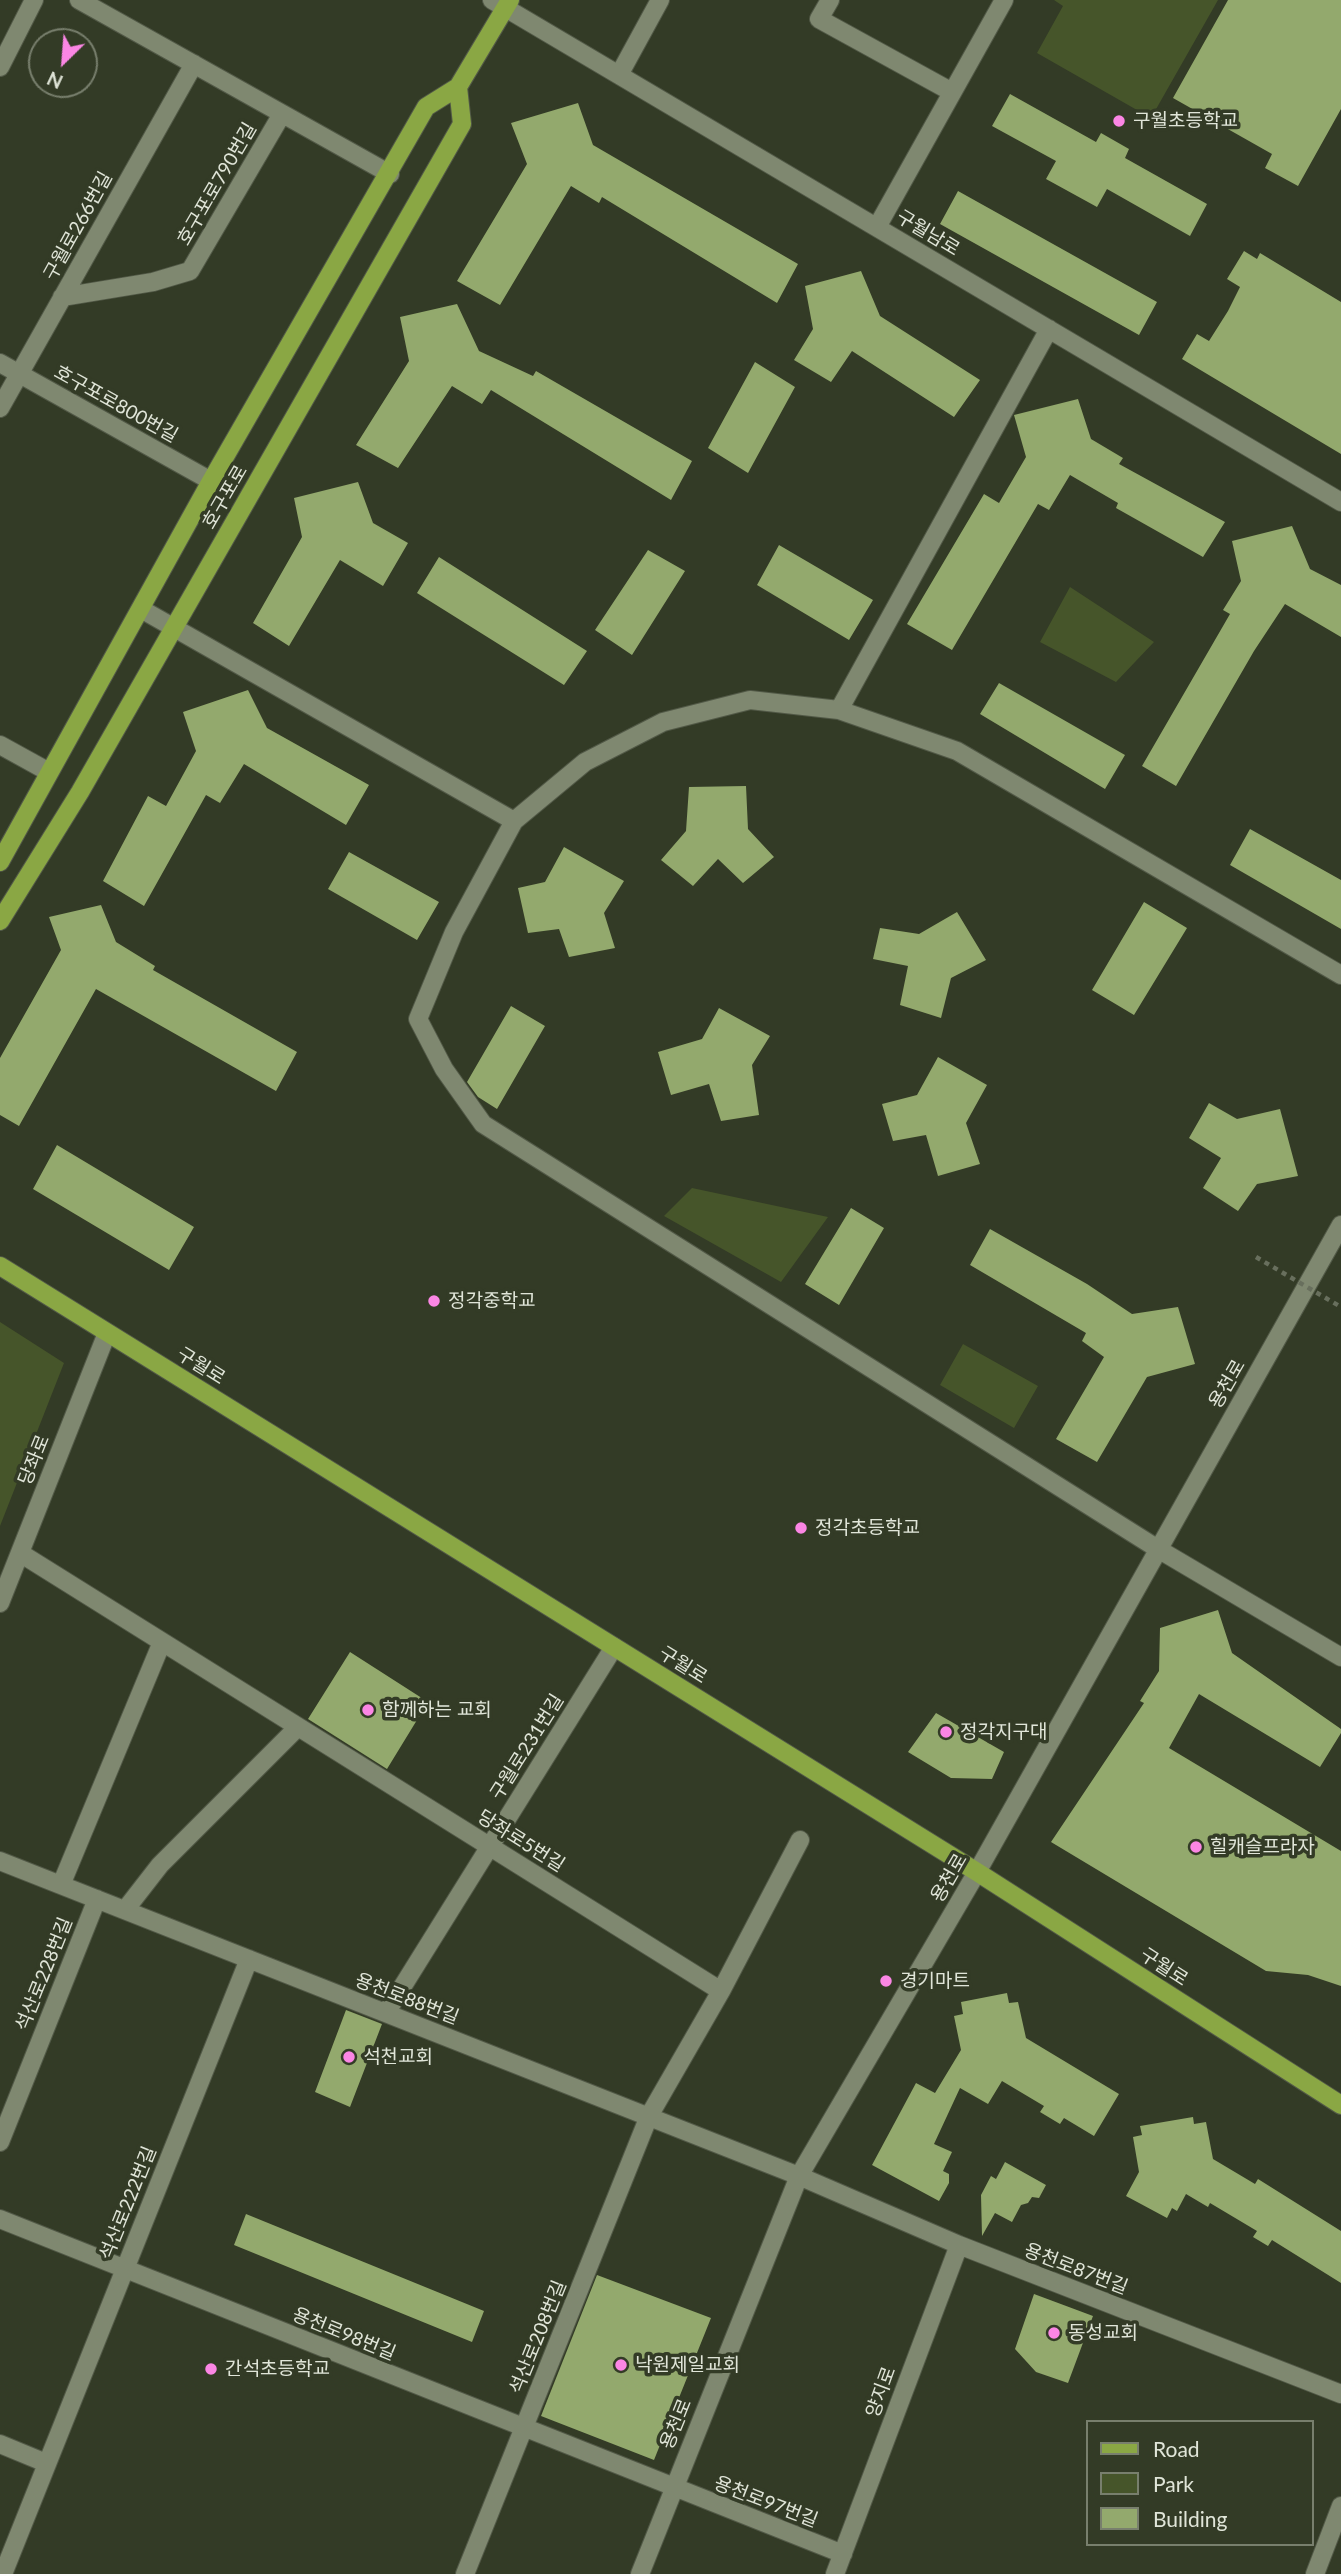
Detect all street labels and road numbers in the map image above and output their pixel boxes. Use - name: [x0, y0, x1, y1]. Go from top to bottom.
- street label: 호구포로790번길: [173, 119, 261, 249]
- street label: 구월로266번길: [39, 168, 117, 284]
- street label: 구월남로: [892, 205, 964, 261]
- street label: 호구포로800번길: [50, 361, 182, 447]
- street label: 호구포로: [198, 461, 252, 533]
- street label: 구월로: [173, 1342, 229, 1390]
- street label: 용천로: [1204, 1356, 1250, 1412]
- street label: 당좌로: [14, 1431, 54, 1489]
- street label: 구월로: [655, 1641, 711, 1689]
- street label: 구월로231번길: [485, 1690, 569, 1804]
- street label: 당좌로5번길: [473, 1805, 569, 1877]
- street label: 용천로: [926, 1850, 972, 1906]
- street label: 석산로228번길: [11, 1914, 77, 2034]
- street label: 구월로: [1136, 1943, 1192, 1991]
- street label: 용천로88번길: [352, 1969, 462, 2029]
- street label: 석산로222번길: [95, 2143, 161, 2263]
- street label: 용천로87번길: [1021, 2239, 1131, 2299]
- street label: 석산로208번길: [505, 2277, 571, 2397]
- street label: 용천로98번길: [289, 2303, 399, 2365]
- street label: 양지로: [861, 2363, 901, 2421]
- street label: 용천로: [656, 2395, 696, 2453]
- street label: 용천로97번길: [711, 2472, 821, 2532]

